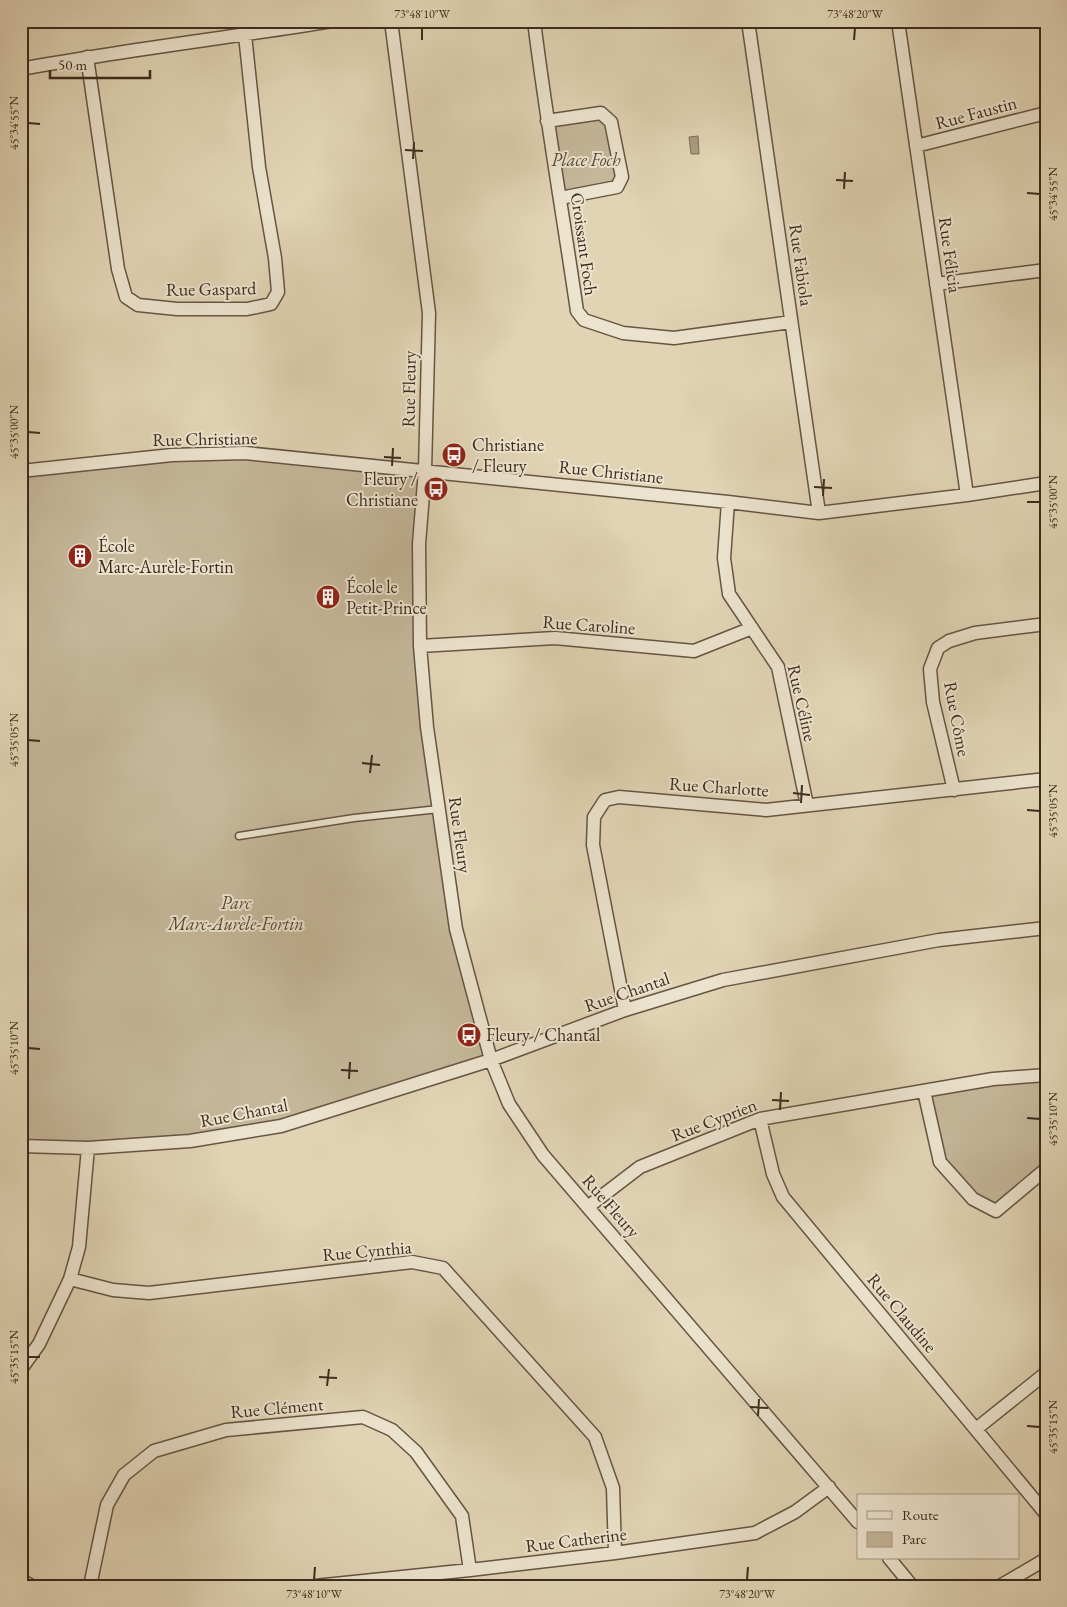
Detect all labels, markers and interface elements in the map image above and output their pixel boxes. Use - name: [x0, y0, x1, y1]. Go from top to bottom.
- text: 73°48'10"W: [394, 6, 451, 22]
- text: 73°48'20"W: [827, 6, 884, 22]
- scale bar: [50, 48, 150, 80]
- text: 50 m: [58, 55, 87, 74]
- street label: Rue Faustin: [932, 90, 1020, 134]
- text: 45°34'55"N: [6, 96, 22, 150]
- park label: Place Foch: [551, 148, 621, 171]
- text: 45°34'55"N: [1045, 167, 1061, 221]
- street label: Croissant Foch: [566, 191, 603, 297]
- street label: Rue Félicia: [934, 216, 967, 295]
- street label: Rue Fabiola: [784, 222, 819, 308]
- street label: Rue Gaspard: [166, 276, 257, 301]
- street label: Rue Fleury: [396, 350, 421, 428]
- text: 45°35'00"N: [6, 405, 22, 459]
- street label: Rue Christiane: [152, 426, 258, 451]
- place label: Christiane / Fleury: [472, 433, 544, 477]
- bus stop icon: Christiane / Fleury: [441, 442, 467, 468]
- street label: Rue Christiane: [558, 455, 664, 488]
- place label: Fleury / Christiane: [346, 467, 418, 511]
- text: 45°35'00"N: [1045, 475, 1061, 529]
- bus stop icon: Fleury / Christiane: [423, 476, 449, 502]
- place label: École Marc-Aurèle-Fortin: [98, 534, 234, 578]
- building icon: École Marc-Aurèle-Fortin: [67, 543, 93, 569]
- place label: École le Petit-Prince: [346, 575, 427, 619]
- building icon: École le Petit-Prince: [315, 584, 341, 610]
- street label: Rue Caroline: [542, 610, 636, 639]
- street label: Rue Céline: [783, 662, 822, 743]
- street label: Rue Côme: [939, 680, 976, 758]
- text: 45°35'05"N: [6, 713, 22, 767]
- street label: Rue Charlotte: [668, 772, 770, 801]
- text: 45°35'05"N: [1045, 784, 1061, 838]
- street label: Rue Fleury: [444, 795, 477, 875]
- park label: Parc Marc-Aurèle-Fortin: [167, 891, 304, 935]
- street label: Rue Chantal: [581, 966, 673, 1017]
- text: 45°35'10"N: [6, 1021, 22, 1075]
- bus stop icon: Fleury / Chantal: [456, 1022, 482, 1048]
- place label: Fleury / Chantal: [486, 1023, 600, 1046]
- text: 45°35'10"N: [1045, 1092, 1061, 1146]
- street label: Rue Chantal: [198, 1093, 290, 1132]
- street label: Rue Cyprien: [668, 1093, 760, 1146]
- street label: Rue Fleury: [577, 1169, 645, 1242]
- street label: Rue Cynthia: [321, 1235, 413, 1266]
- street label: Rue Claudine: [862, 1268, 942, 1357]
- text: 45°35'15"N: [6, 1330, 22, 1384]
- street label: Rue Clément: [230, 1392, 325, 1423]
- text: 45°35'15"N: [1045, 1400, 1061, 1454]
- legend: [857, 1494, 1020, 1560]
- text: Route: [902, 1505, 939, 1524]
- street label: Rue Catherine: [524, 1522, 628, 1557]
- text: Parc: [902, 1529, 927, 1548]
- text: 73°48'10"W: [286, 1586, 343, 1602]
- text: 73°48'20"W: [719, 1586, 776, 1602]

